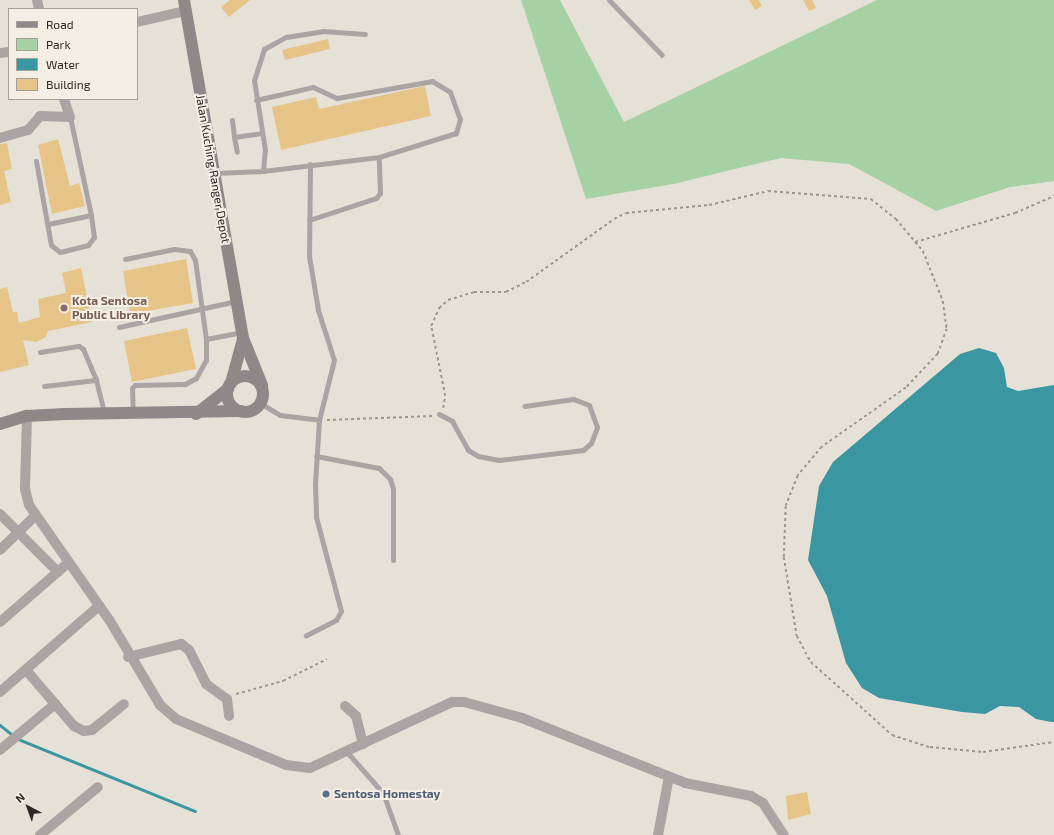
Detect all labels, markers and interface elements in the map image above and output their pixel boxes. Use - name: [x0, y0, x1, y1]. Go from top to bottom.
- legend: [8, 8, 138, 100]
- text: Road: [46, 17, 74, 31]
- text: Park: [46, 37, 71, 51]
- text: Water: [46, 57, 80, 71]
- text: Building: [46, 77, 90, 91]
- street label: Jalan Kuching Ranger Depot: [193, 93, 233, 245]
- place label: Kota Sentosa Public Library: [72, 294, 150, 322]
- marker: Kota Sentosa Public Library: [59, 303, 69, 313]
- north arrow: [8, 787, 48, 827]
- place label: Sentosa Homestay: [334, 787, 440, 801]
- marker: Sentosa Homestay: [321, 789, 331, 799]
- text: N: [13, 790, 27, 805]

